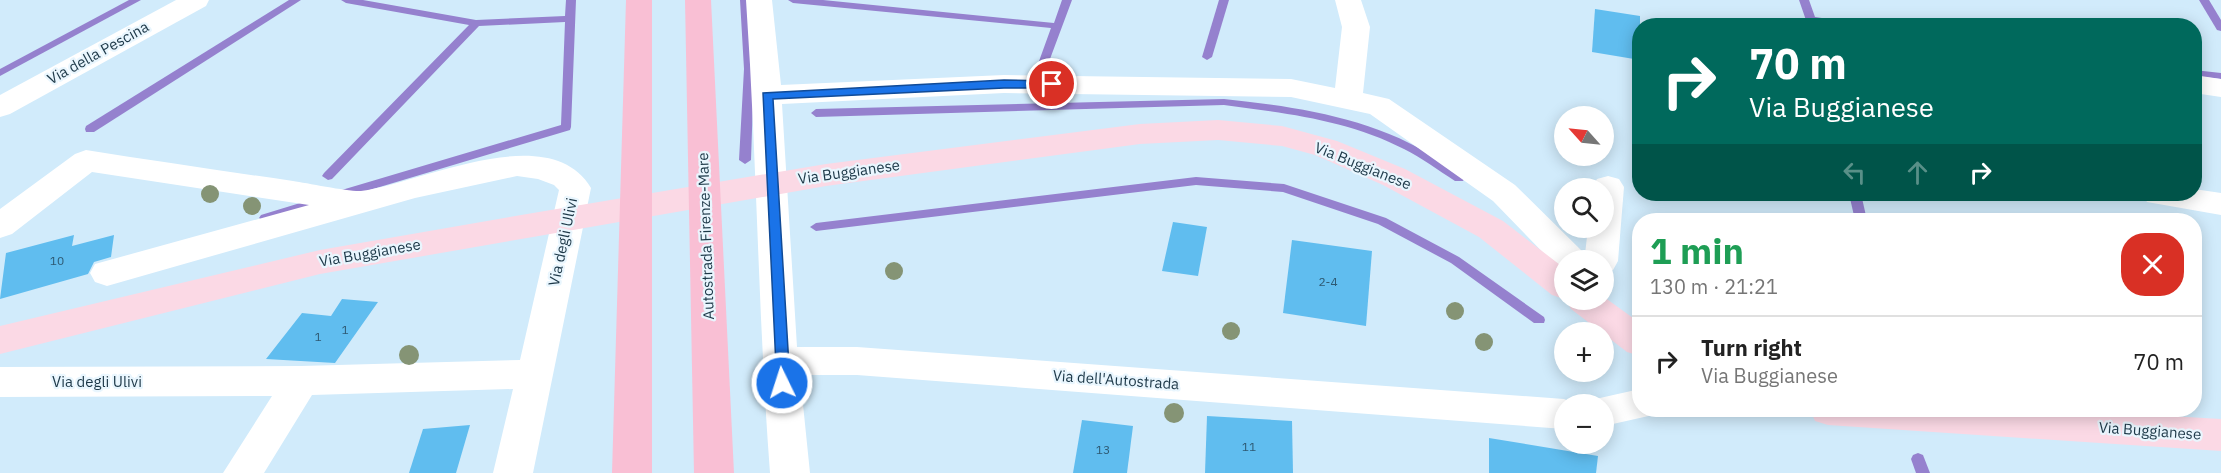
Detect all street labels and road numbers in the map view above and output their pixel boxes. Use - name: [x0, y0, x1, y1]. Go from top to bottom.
- street label: Via della Pescina: [44, 17, 152, 88]
- street label: Via Buggianese: [1312, 137, 1414, 194]
- street label: Autostrada Firenze-Mare: [693, 152, 718, 320]
- street label: Via Buggianese: [797, 155, 901, 188]
- street label: Via degli Ulivi: [544, 196, 581, 288]
- street label: Via Buggianese: [318, 234, 422, 271]
- street label: Via dell'Autostrada: [1052, 366, 1180, 393]
- street label: Via degli Ulivi: [52, 372, 142, 391]
- street label: Via Buggianese: [2098, 417, 2202, 444]

